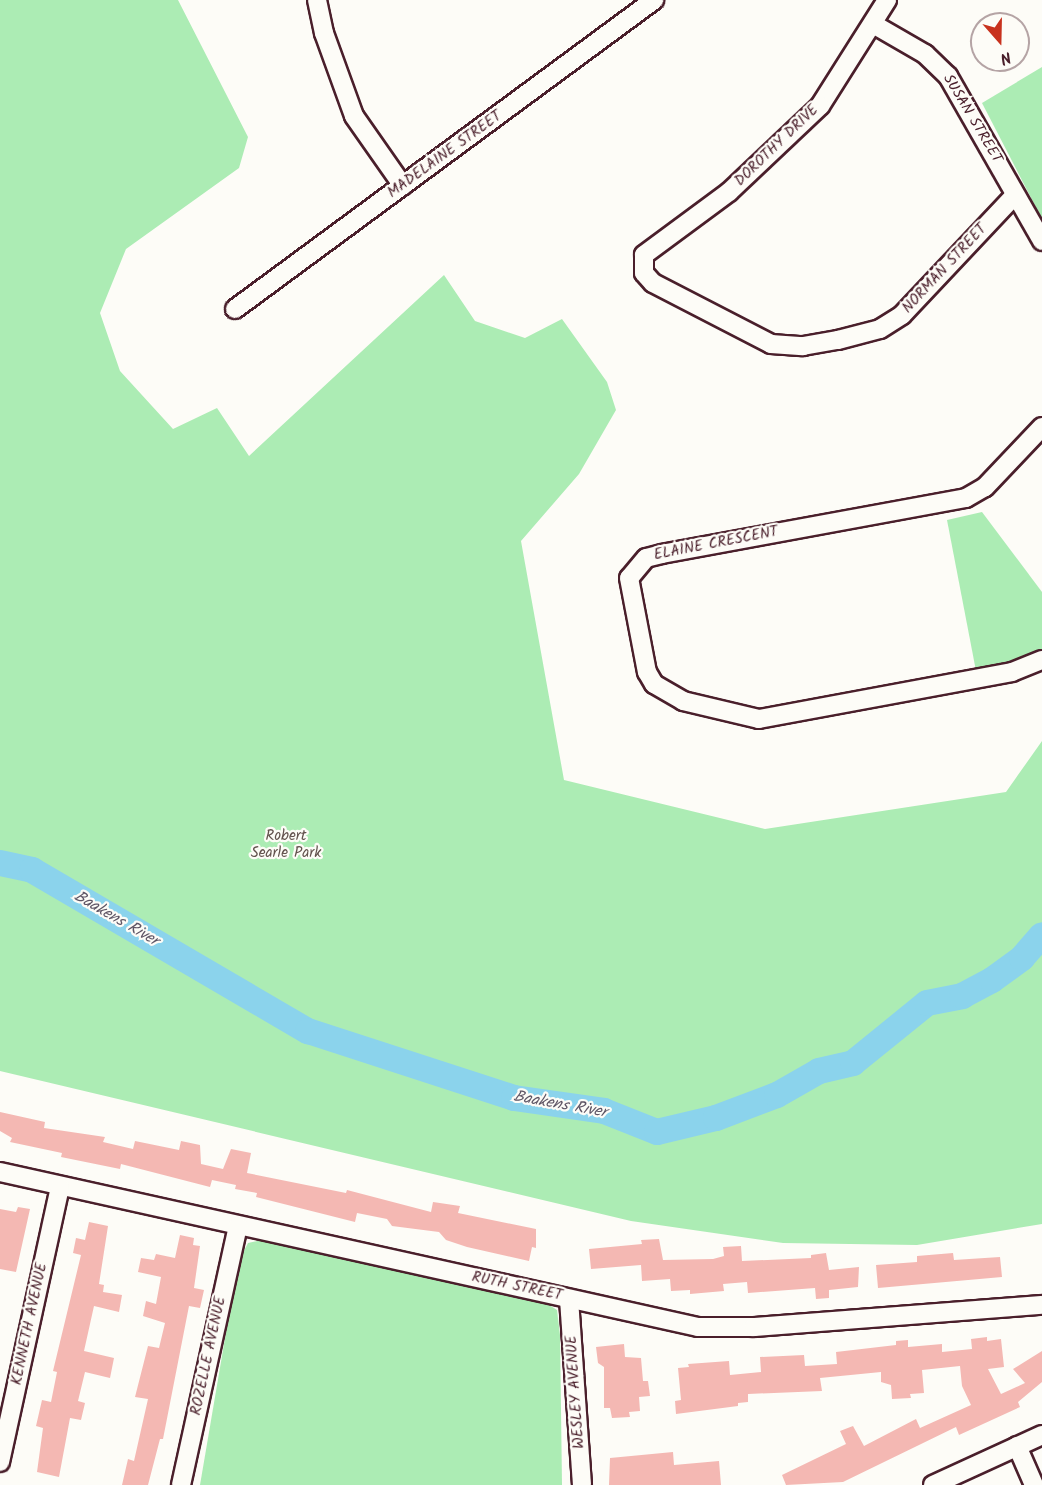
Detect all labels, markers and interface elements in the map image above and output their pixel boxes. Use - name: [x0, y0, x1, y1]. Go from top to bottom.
- north arrow: [970, 12, 1030, 72]
- text: N: [997, 44, 1015, 71]
- street label: SUSAN STREET: [938, 71, 1006, 167]
- street label: DOROTHY DRIVE: [731, 102, 823, 190]
- street label: MADELAINE STREET: [384, 108, 506, 202]
- street label: NORMAN STREET: [899, 221, 991, 317]
- street label: ELAINE CRESCENT: [652, 523, 780, 565]
- park label: Robert Searle Park: [251, 827, 321, 862]
- water label: Baakens River: [70, 887, 162, 951]
- water label: Baakens River: [512, 1087, 608, 1123]
- street label: KENNETH AVENUE: [8, 1261, 52, 1387]
- street label: RUTH STREET: [470, 1269, 564, 1305]
- street label: ROZELLE AVENUE: [188, 1295, 230, 1417]
- street label: WESLEY AVENUE: [563, 1335, 589, 1449]

